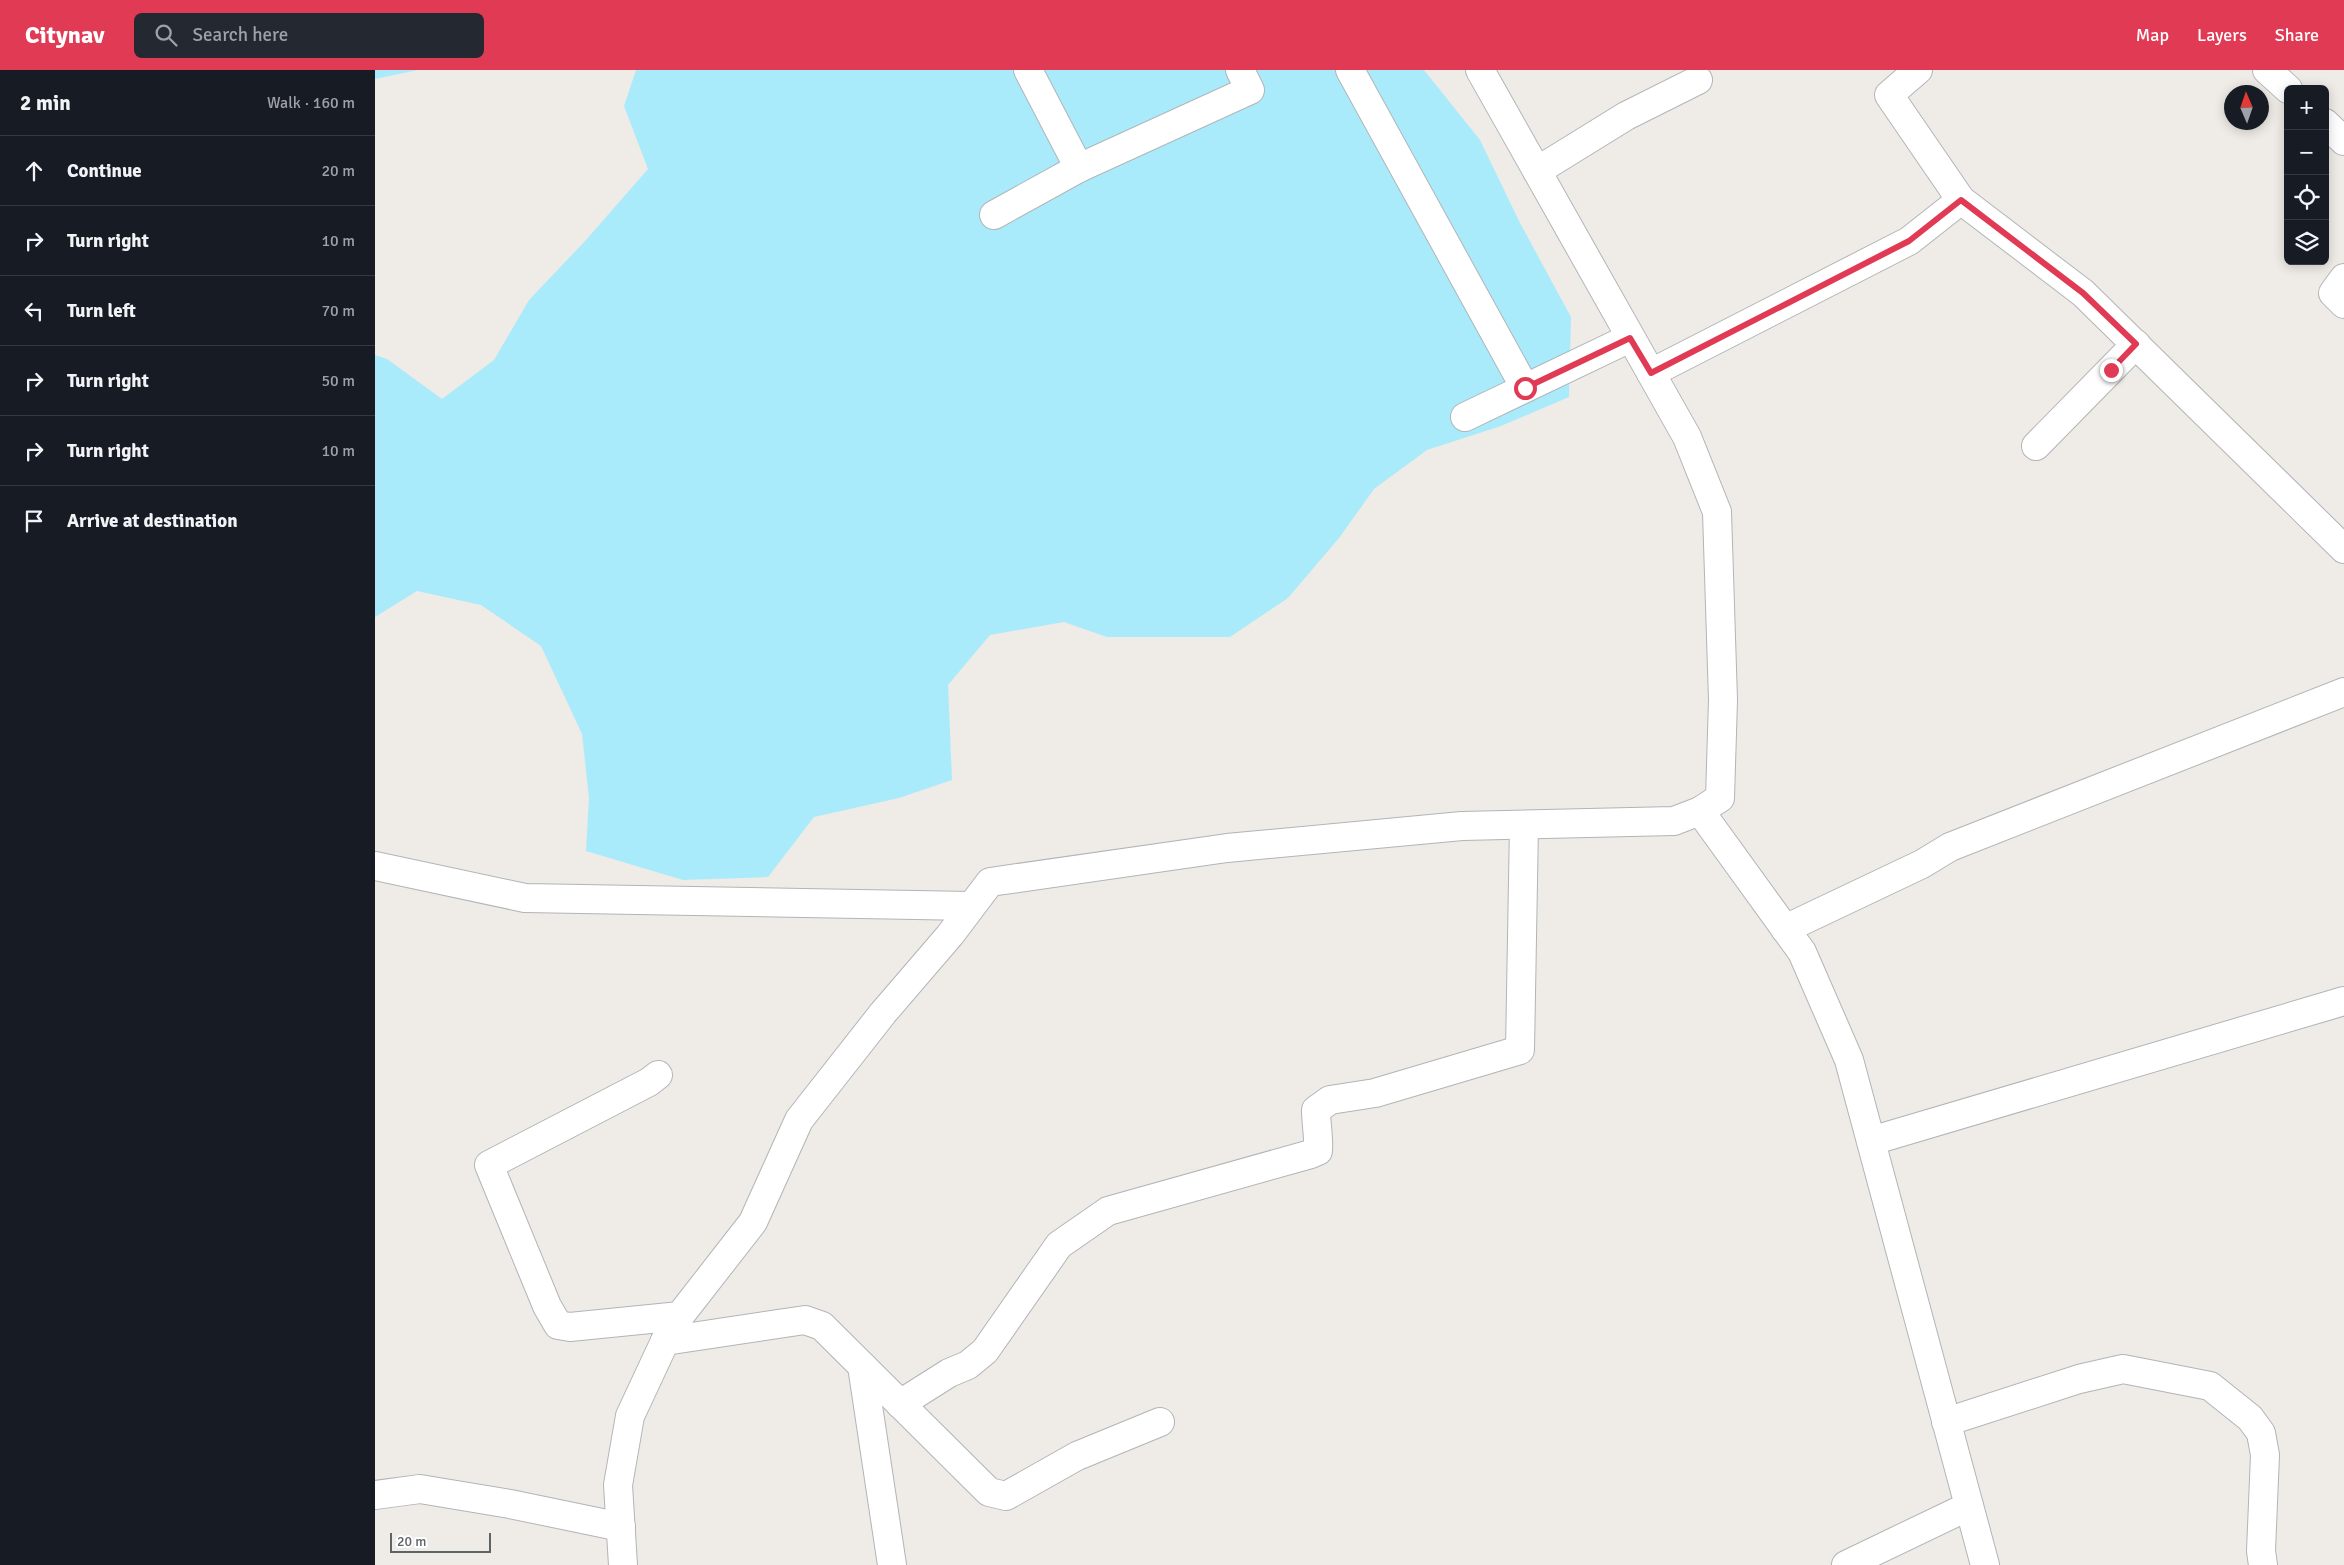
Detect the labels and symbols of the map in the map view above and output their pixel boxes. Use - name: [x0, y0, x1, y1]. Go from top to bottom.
- north arrow: [2224, 85, 2269, 130]
- route end: [2100, 359, 2123, 382]
- route start: [1514, 377, 1537, 400]
- scale bar: [390, 1530, 491, 1553]

